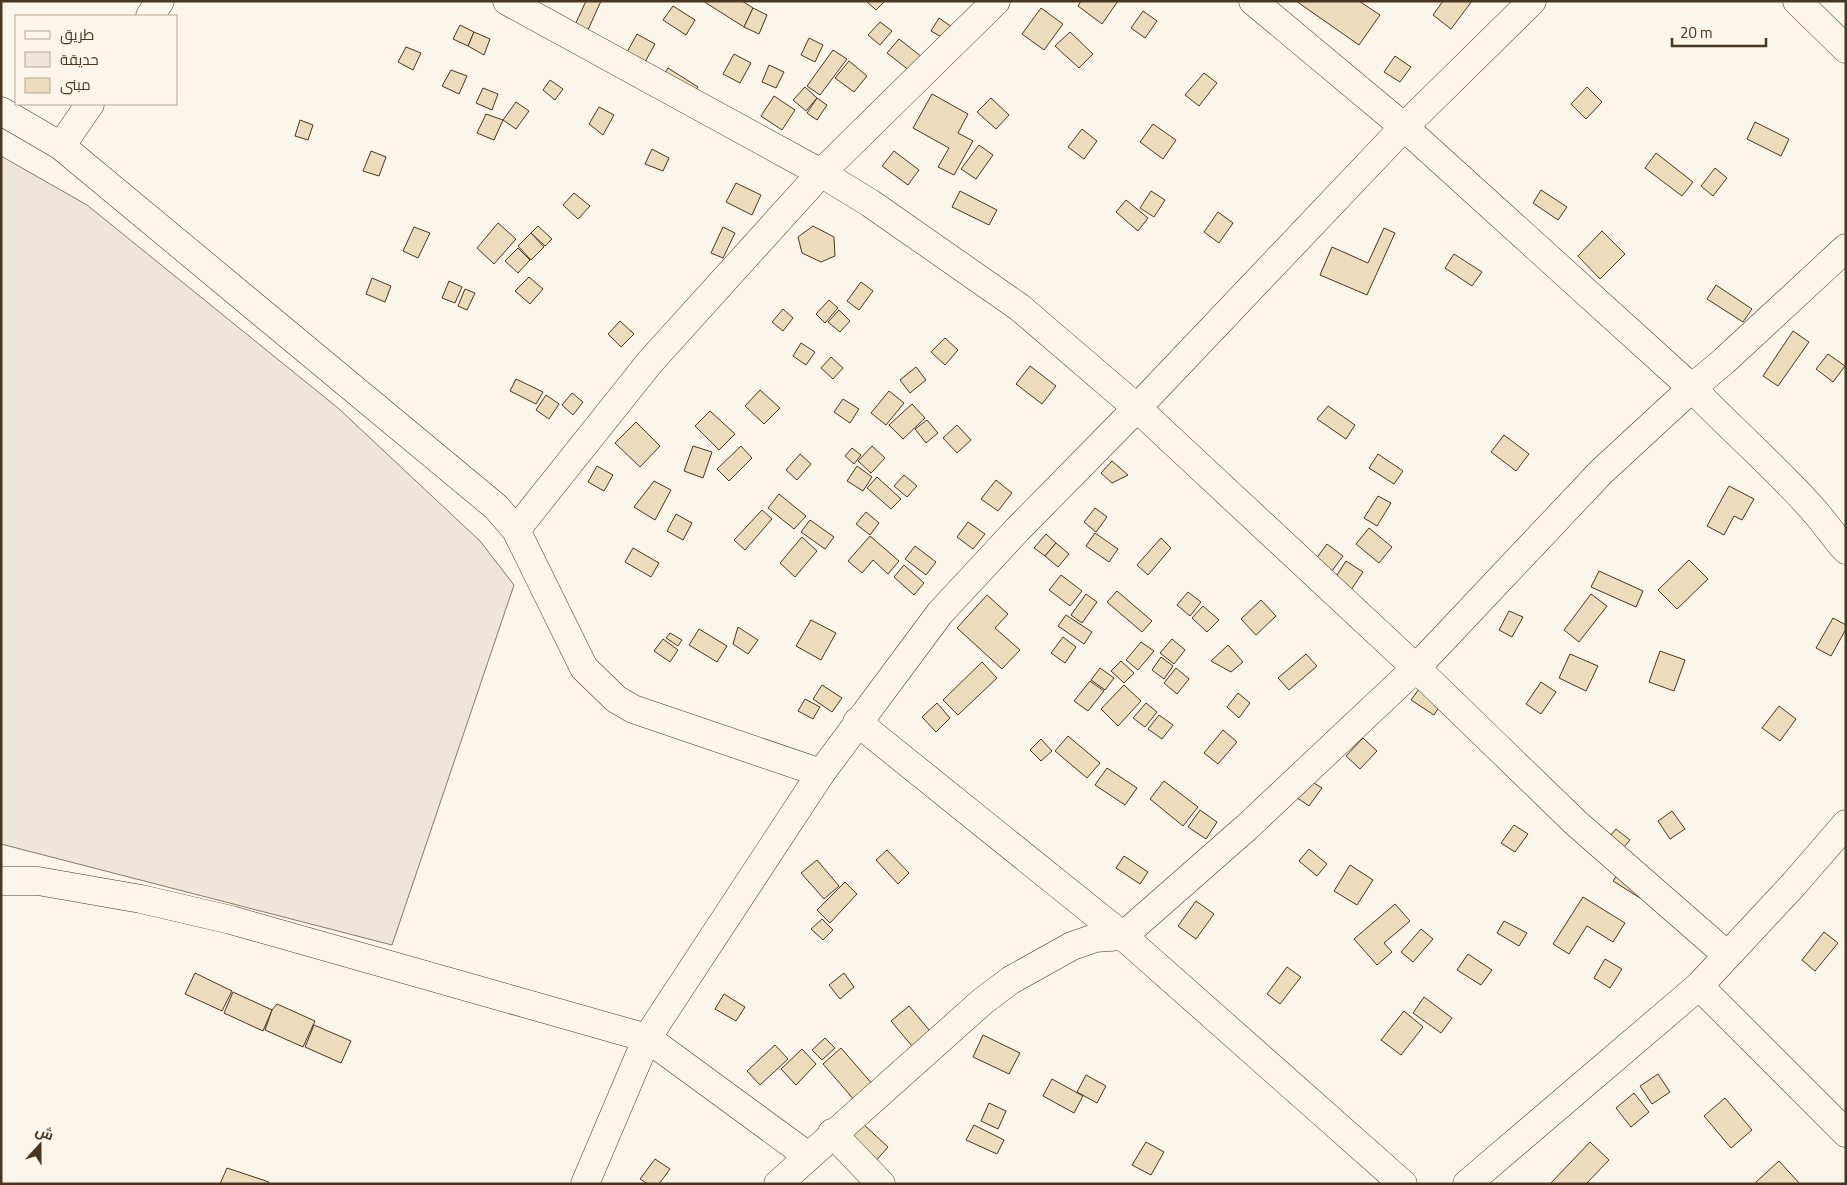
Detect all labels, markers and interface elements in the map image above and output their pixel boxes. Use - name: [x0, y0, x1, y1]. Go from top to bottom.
- legend: [15, 15, 178, 105]
- scale bar: [1672, 15, 1766, 47]
- text: 20 m: [1680, 18, 1713, 47]
- text: طريق: [60, 20, 94, 49]
- text: حديقة: [60, 45, 99, 74]
- text: مبنى: [60, 70, 91, 99]
- text: ش: [32, 1118, 58, 1148]
- north arrow: [15, 1120, 65, 1170]

